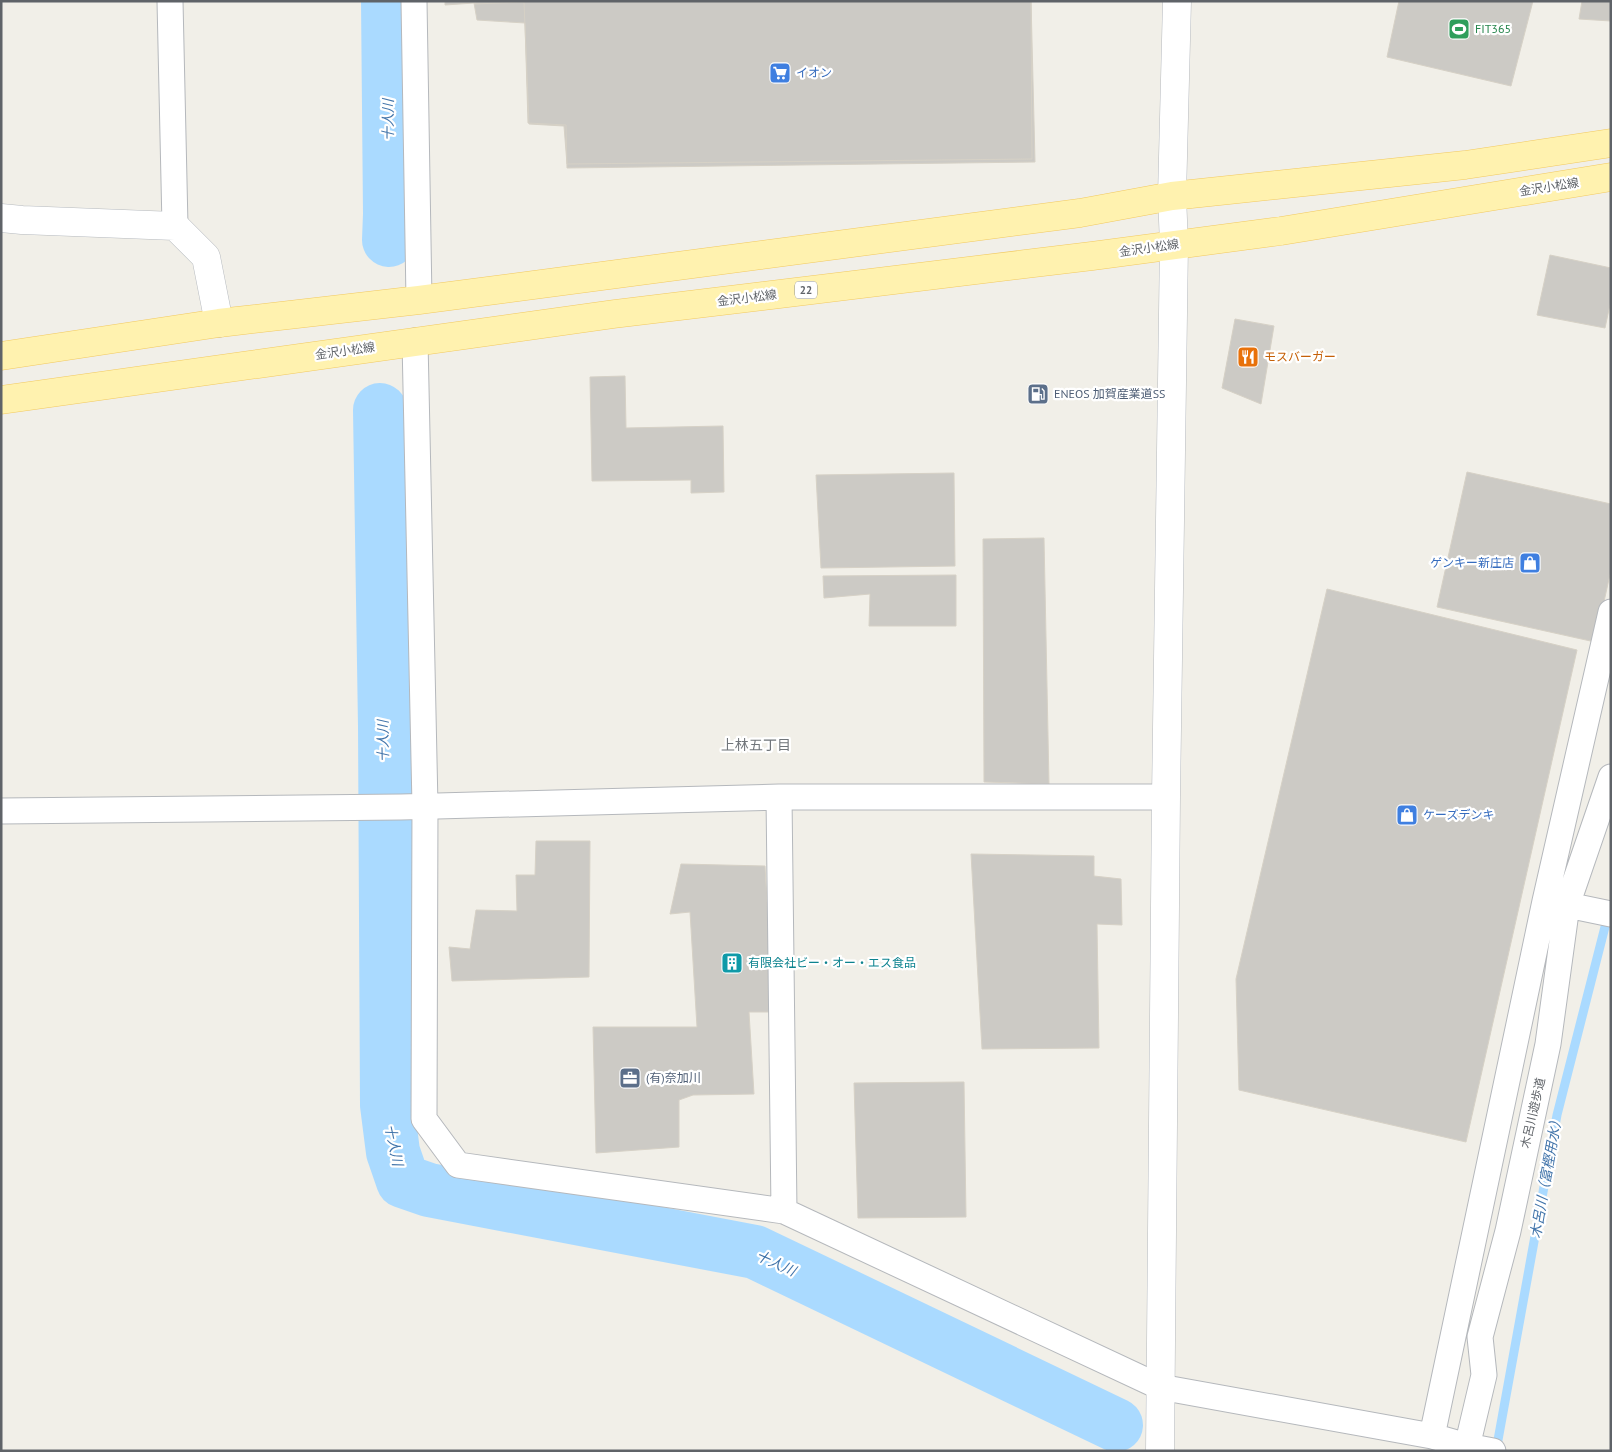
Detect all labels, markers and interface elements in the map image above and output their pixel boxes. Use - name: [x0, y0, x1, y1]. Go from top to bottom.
- sports icon: FIT365: [1447, 17, 1471, 41]
- place label: FIT365: [1475, 21, 1511, 36]
- supermarket icon: イオン: [768, 61, 792, 85]
- place label: イオン: [796, 65, 832, 80]
- water label: 十人川: [379, 97, 397, 141]
- street label: 金沢小松線: [1518, 174, 1580, 199]
- street label: 金沢小松線: [1118, 236, 1180, 259]
- road number: 22: [795, 282, 817, 298]
- street label: 金沢小松線: [716, 286, 778, 309]
- street label: 金沢小松線: [314, 339, 376, 362]
- restaurant icon: モスバーガー: [1236, 345, 1260, 369]
- place label: モスバーガー: [1264, 349, 1336, 364]
- fuel station icon: ENEOS 加賀産業道SS: [1026, 382, 1050, 406]
- place label: ENEOS 加賀産業道SS: [1054, 386, 1165, 401]
- shop icon: ゲンキー新庄店: [1518, 551, 1542, 575]
- place label: ゲンキー新庄店: [1430, 555, 1514, 570]
- water label: 十人川: [374, 718, 392, 762]
- district label: 上林五丁目: [721, 736, 791, 754]
- shop icon: ケーズデンキ: [1395, 803, 1419, 827]
- place label: ケーズデンキ: [1423, 807, 1494, 822]
- building icon: 有限会社ビー・オー・エス食品: [720, 951, 744, 975]
- place label: 有限会社ビー・オー・エス食品: [748, 955, 916, 970]
- office icon: (有)奈加川: [618, 1066, 642, 1090]
- place label: (有)奈加川: [646, 1070, 701, 1085]
- street label: 木呂川遊歩道: [1517, 1076, 1548, 1150]
- water label: 木呂川（富樫用水）: [1526, 1112, 1566, 1240]
- water label: 十人川: [381, 1123, 408, 1169]
- water label: 十人川: [753, 1246, 801, 1281]

